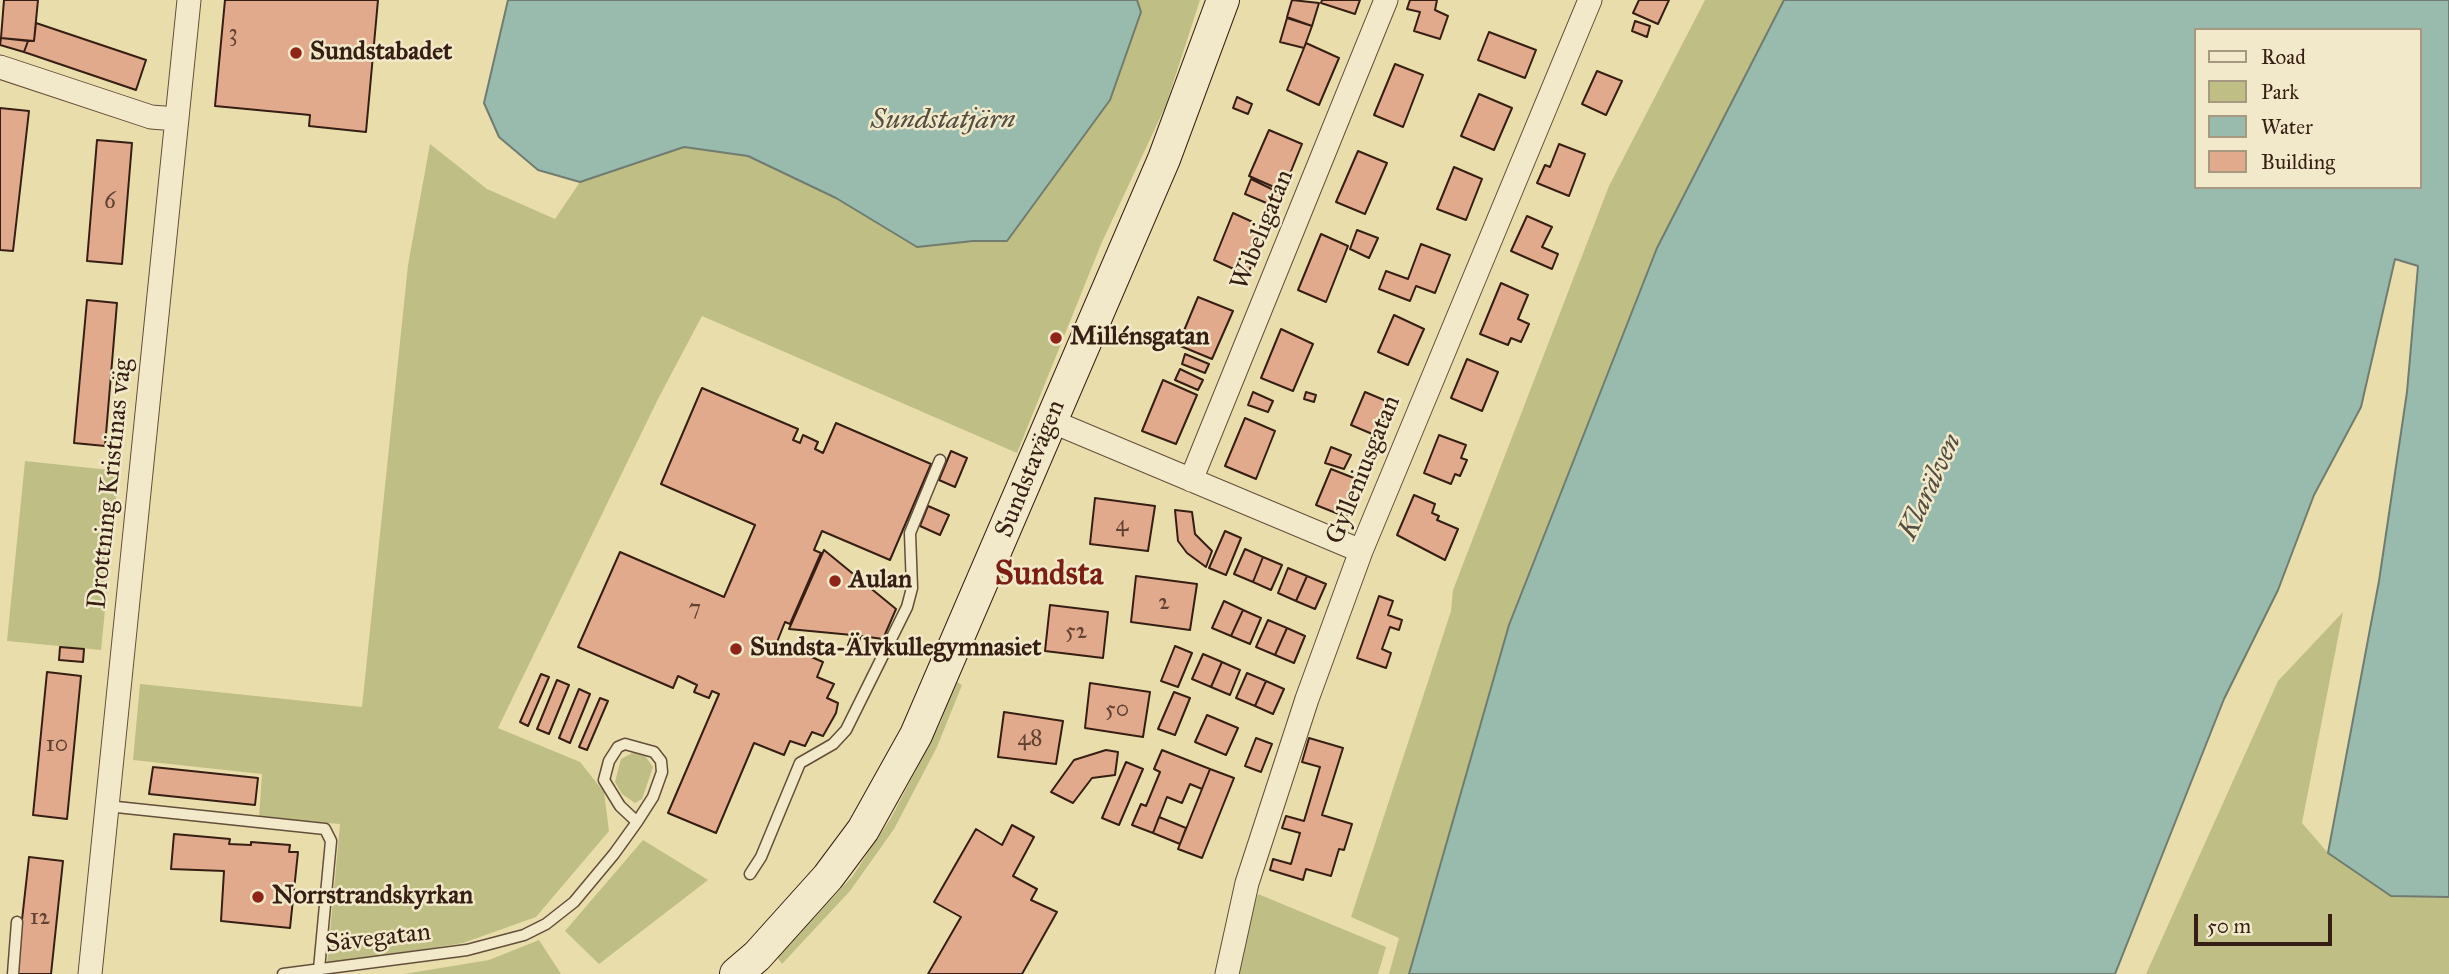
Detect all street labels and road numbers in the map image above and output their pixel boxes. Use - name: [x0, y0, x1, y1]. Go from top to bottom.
- street label: Wibeligatan: [1225, 165, 1301, 295]
- street label: Drottning Kristinas väg: [82, 357, 140, 611]
- street label: Gylleniusgatan: [1320, 391, 1408, 549]
- street label: Sundstavägen: [989, 396, 1073, 542]
- street label: Sävegatan: [323, 917, 433, 961]

